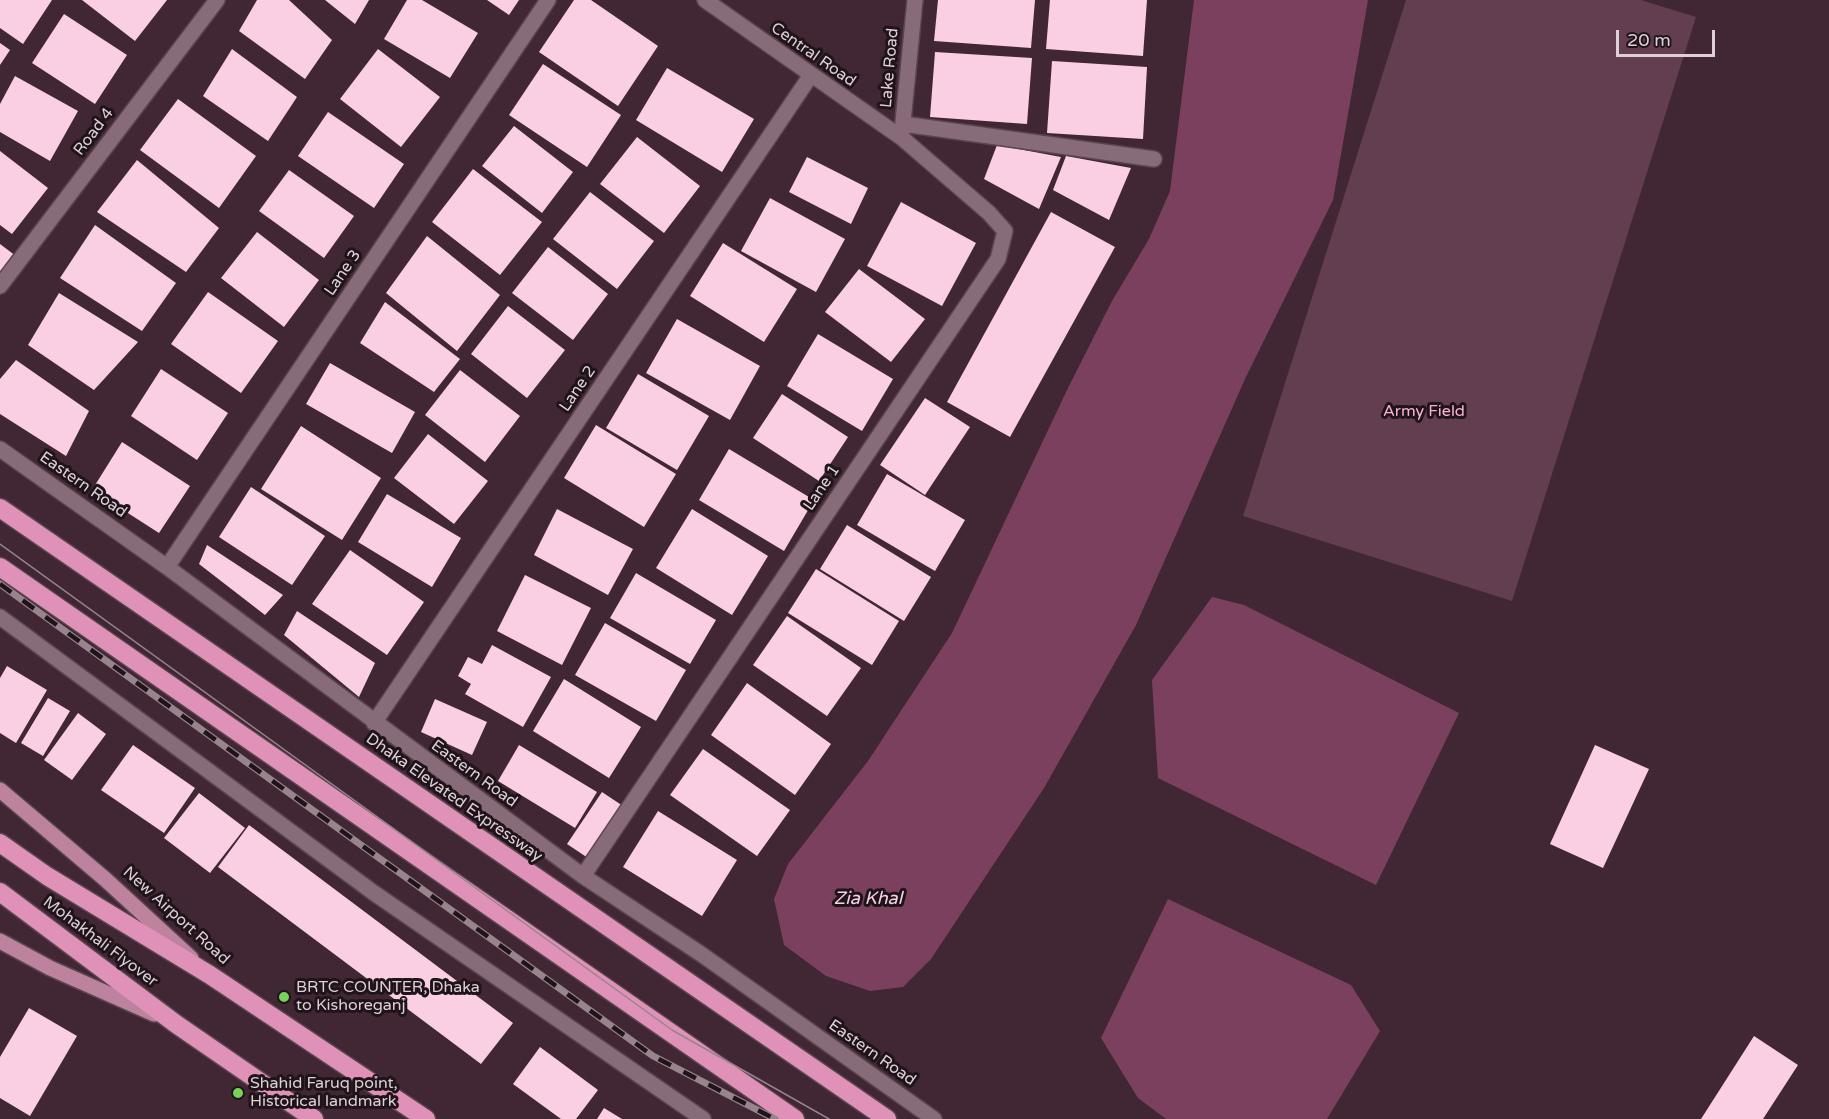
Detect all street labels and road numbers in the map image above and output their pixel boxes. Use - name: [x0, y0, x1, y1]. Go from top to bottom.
- street label: Central Road: [767, 19, 859, 91]
- street label: Lake Road: [877, 27, 903, 109]
- street label: Road 4: [70, 104, 118, 160]
- street label: Lane 3: [321, 246, 365, 300]
- street label: Lane 2: [556, 362, 600, 416]
- street label: Eastern Road: [36, 448, 130, 522]
- street label: Lane 1: [800, 461, 844, 515]
- street label: Dhaka Elevated Expressway: [362, 730, 546, 866]
- street label: Eastern Road: [427, 736, 521, 812]
- street label: New Airport Road: [119, 863, 233, 969]
- street label: Mohakhali Flyover: [39, 893, 161, 991]
- street label: Eastern Road: [825, 1016, 919, 1090]

